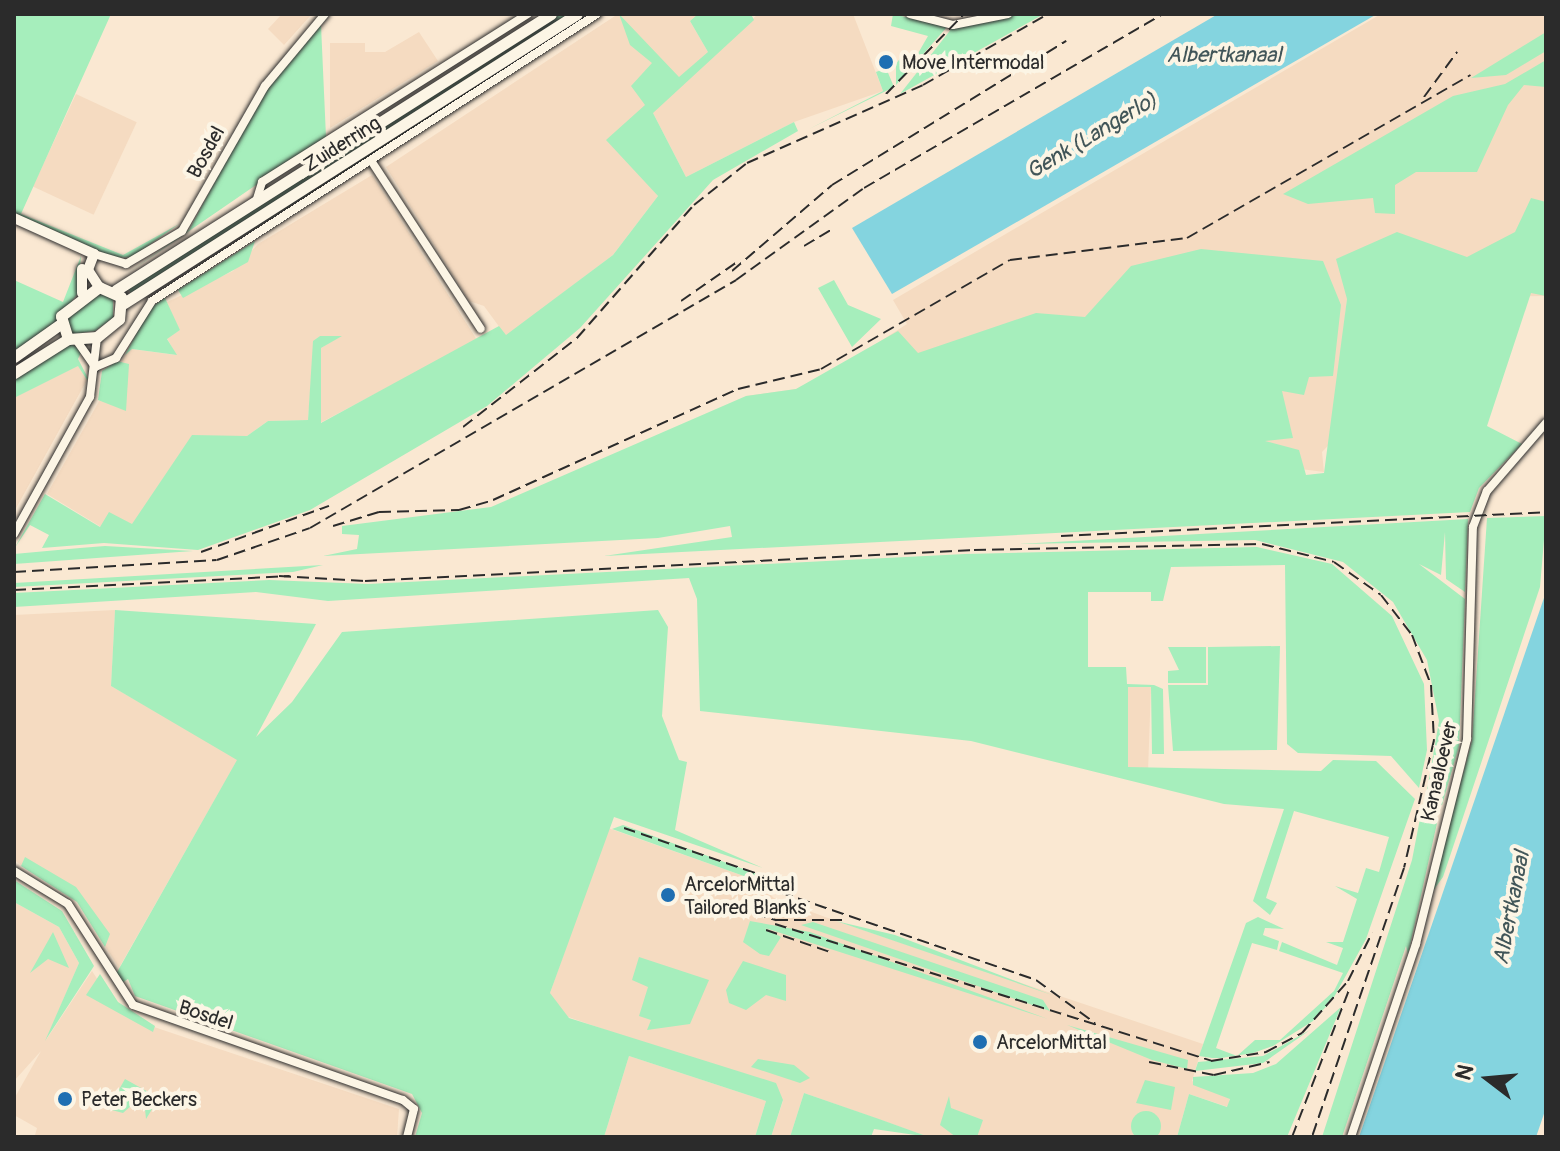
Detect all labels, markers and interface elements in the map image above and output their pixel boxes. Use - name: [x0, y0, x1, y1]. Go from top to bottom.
- water label: Albertkanaal: [1167, 43, 1281, 69]
- place label: Move Intermodal: [902, 50, 1045, 74]
- marker: Move Intermodal: [877, 53, 895, 71]
- water label: Genk (Langerlo): [1022, 87, 1162, 185]
- street label: Zuiderring: [299, 111, 385, 177]
- street label: Bosdel: [182, 122, 230, 182]
- street label: Kanaaloever: [1416, 719, 1462, 823]
- water label: Albertkanaal: [1488, 849, 1536, 967]
- place label: ArcelorMittal Tailored Blanks: [684, 872, 806, 919]
- marker: ArcelorMittal Tailored Blanks: [659, 886, 677, 904]
- street label: Bosdel: [176, 995, 236, 1035]
- place label: ArcelorMittal: [996, 1030, 1107, 1054]
- marker: ArcelorMittal: [971, 1033, 989, 1051]
- north arrow: [1448, 1039, 1528, 1119]
- text: N: [1449, 1061, 1480, 1083]
- place label: Peter Beckers: [81, 1087, 197, 1111]
- marker: Peter Beckers: [56, 1090, 74, 1108]

